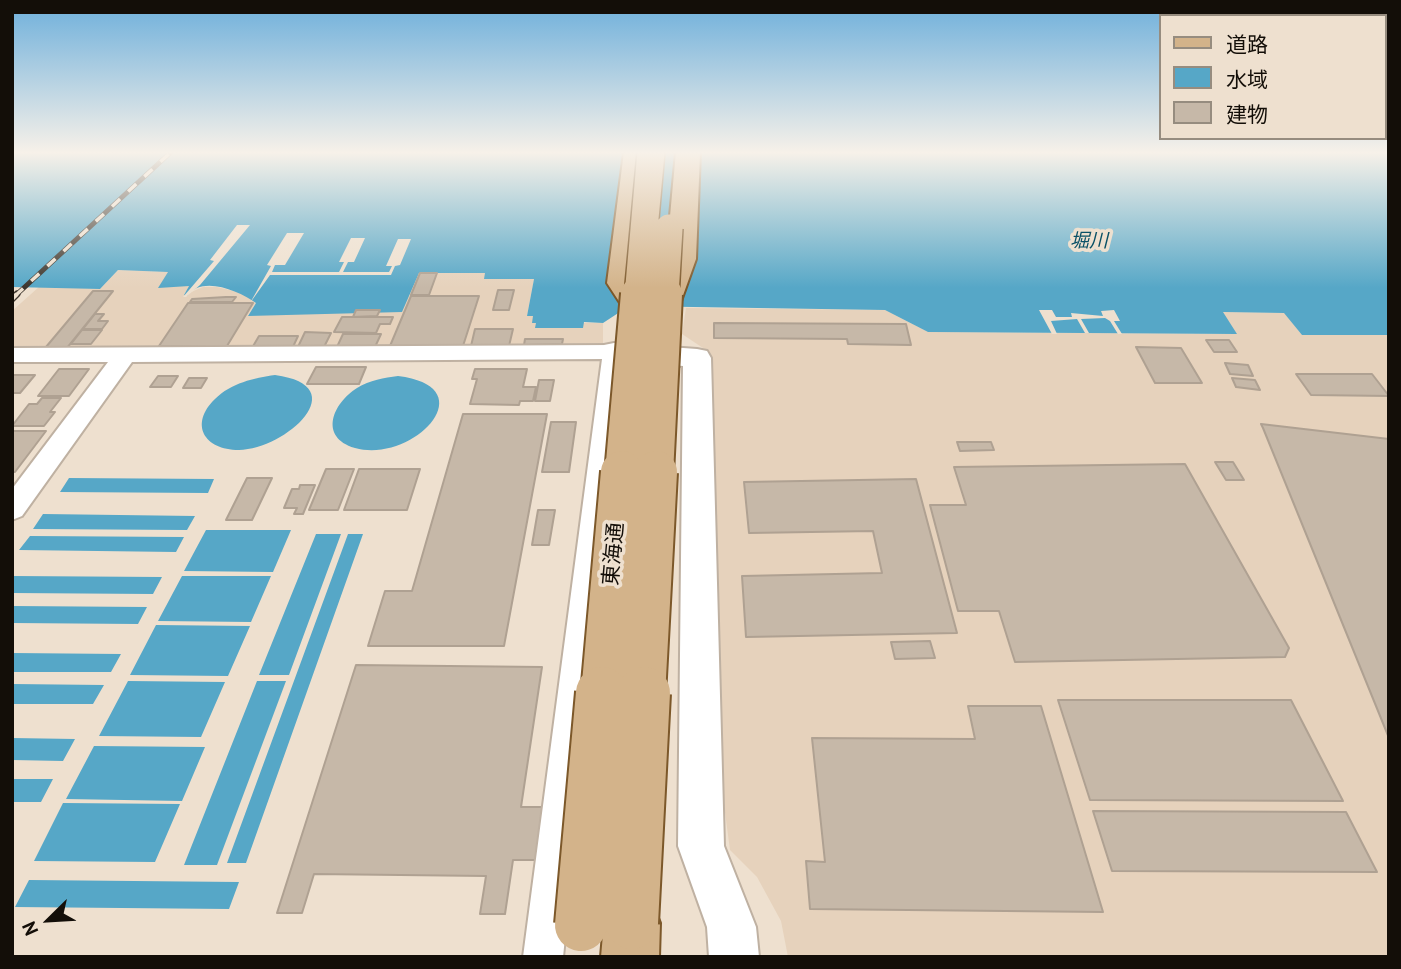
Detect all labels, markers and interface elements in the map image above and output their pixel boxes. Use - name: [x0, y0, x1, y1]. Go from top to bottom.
- legend: [1160, 14, 1387, 140]
- text: 道路: [1226, 31, 1268, 58]
- text: 水域: [1226, 66, 1268, 93]
- text: 建物: [1226, 101, 1268, 128]
- water label: 堀川: [1070, 231, 1108, 253]
- street label: 東海通: [599, 522, 629, 586]
- north arrow: [14, 885, 84, 955]
- text: N: [16, 918, 43, 939]

